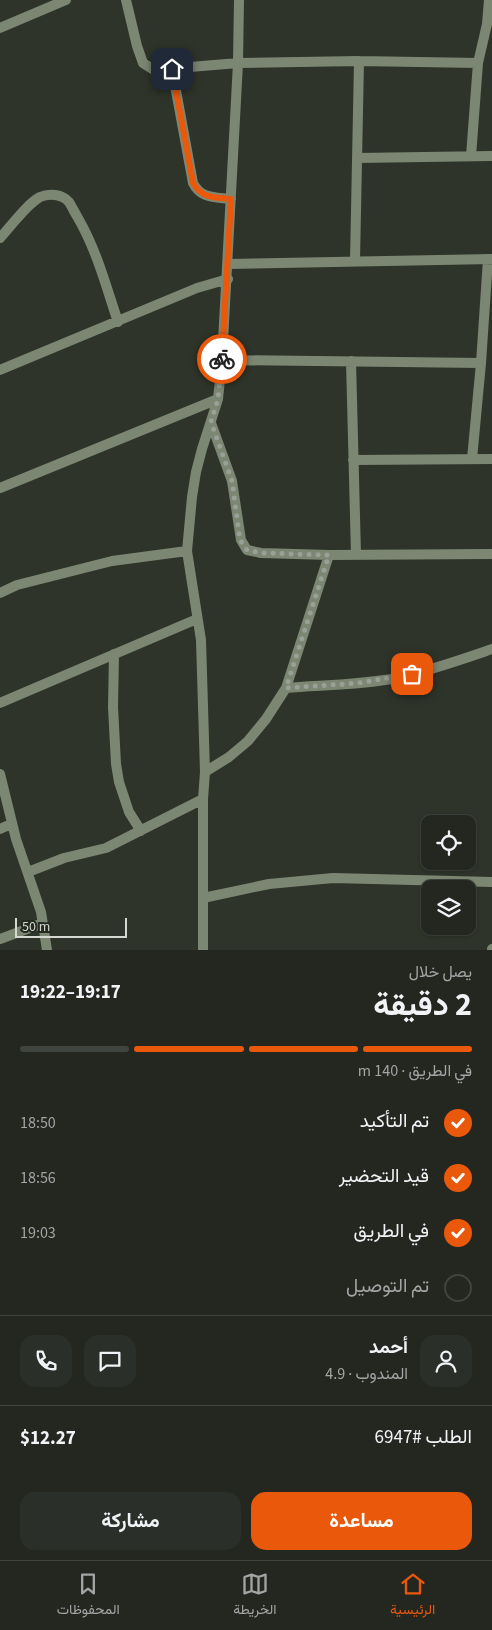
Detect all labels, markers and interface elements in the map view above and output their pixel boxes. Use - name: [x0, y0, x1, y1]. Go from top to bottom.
- pin: [151, 48, 193, 90]
- icon: home: [158, 55, 186, 83]
- courier: [197, 334, 247, 384]
- icon: bike: [208, 345, 236, 373]
- pin: [391, 653, 433, 695]
- icon: bag: [398, 660, 426, 688]
- map controls: [421, 815, 476, 935]
- button: locate: [421, 815, 476, 870]
- button: layers: [421, 880, 476, 935]
- scale bar: [15, 915, 128, 938]
- text: 50 m: [22, 917, 50, 937]
- text: يصل خلال: [409, 961, 472, 983]
- text: 19:17–19:22: [20, 979, 121, 1006]
- text: 2 دقيقة: [373, 982, 472, 1028]
- text: في الطريق · 140 m: [358, 1060, 472, 1082]
- text: تم التأكيد: [360, 1108, 429, 1135]
- icon: check: [444, 1109, 472, 1137]
- text: 18:50: [20, 1112, 56, 1134]
- text: قيد التحضير: [339, 1163, 429, 1190]
- icon: check: [444, 1164, 472, 1192]
- text: 18:56: [20, 1167, 56, 1189]
- text: في الطريق: [354, 1218, 429, 1245]
- icon: check: [444, 1219, 472, 1247]
- text: 19:03: [20, 1222, 56, 1244]
- text: تم التوصيل: [346, 1273, 429, 1300]
- text: أحمد: [369, 1334, 408, 1361]
- button: phone: [20, 1335, 72, 1387]
- button: chat: [84, 1335, 136, 1387]
- button: person: [420, 1335, 472, 1387]
- text: المندوب · 4.9: [325, 1363, 408, 1385]
- text: الطلب #6947: [375, 1424, 472, 1451]
- text: $12.27: [20, 1425, 76, 1452]
- button: مشاركة: [20, 1492, 241, 1550]
- button: مساعدة: [251, 1492, 472, 1550]
- tab: المحفوظات: [57, 1570, 120, 1622]
- tab: الخريطة: [233, 1570, 277, 1622]
- tab: الرئيسية: [390, 1570, 435, 1622]

